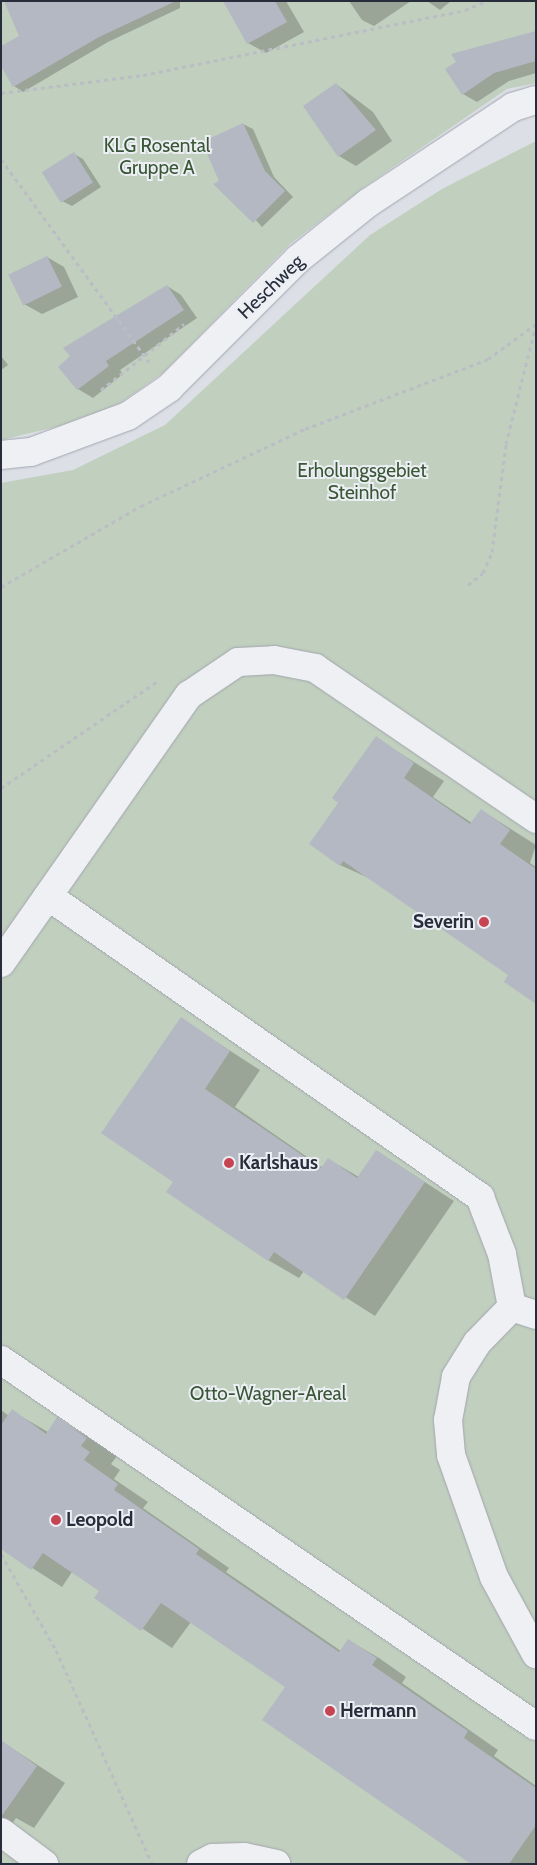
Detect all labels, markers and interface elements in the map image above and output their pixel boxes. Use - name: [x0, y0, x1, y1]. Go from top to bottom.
- park label: KLG Rosental Gruppe A: [104, 135, 210, 179]
- street label: Heschweg: [233, 250, 309, 324]
- park label: Erholungsgebiet Steinhof: [297, 460, 427, 504]
- place label: Severin: [413, 911, 474, 933]
- marker: Severin: [478, 916, 490, 928]
- place label: Karlshaus: [239, 1152, 318, 1174]
- marker: Karlshaus: [223, 1157, 235, 1169]
- park label: Otto-Wagner-Areal: [190, 1383, 346, 1405]
- place label: Leopold: [66, 1509, 133, 1531]
- marker: Leopold: [50, 1514, 62, 1526]
- place label: Hermann: [340, 1700, 417, 1722]
- marker: Hermann: [324, 1705, 336, 1717]

